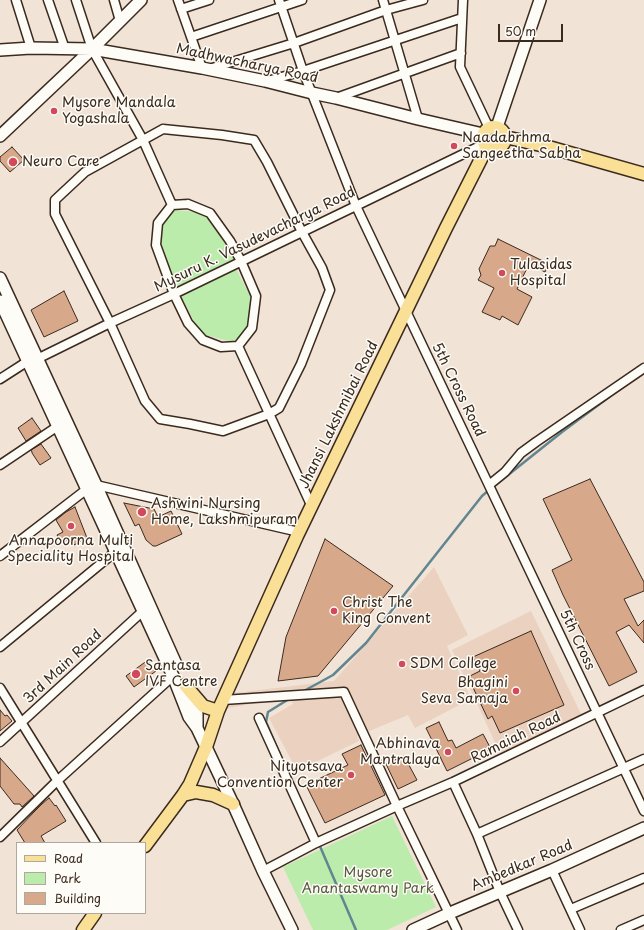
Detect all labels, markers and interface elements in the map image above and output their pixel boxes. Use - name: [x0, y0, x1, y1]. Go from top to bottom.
- scale bar: [500, 16, 565, 42]
- text: 50 m: [505, 22, 536, 40]
- street label: Madhwacharya Road: [174, 41, 320, 87]
- place label: Mysore Mandala Yogashala: [62, 95, 176, 128]
- marker: Mysore Mandala Yogashala: [49, 106, 59, 116]
- place label: Naadabrhma Sangeetha Sabha: [462, 130, 581, 162]
- marker: Naadabrhma Sangeetha Sabha: [449, 141, 459, 151]
- place label: Neuro Care: [22, 154, 99, 170]
- marker: Neuro Care: [7, 156, 19, 168]
- street label: Mysuru K. Vasudevacharya Road: [152, 184, 358, 296]
- place label: Tulasidas Hospital: [510, 257, 572, 290]
- marker: Tulasidas Hospital: [497, 268, 507, 278]
- street label: Jhansi Lakshmibai Road: [296, 338, 382, 492]
- street label: 5th Cross Road: [428, 340, 488, 440]
- place label: Ashwini Nursing Home, Lakshmipuram: [151, 496, 297, 528]
- marker: Ashwini Nursing Home, Lakshmipuram: [136, 506, 148, 518]
- marker: Annapoorna Multi Speciality Hospital: [66, 521, 76, 531]
- place label: Annapoorna Multi Speciality Hospital: [8, 533, 134, 566]
- place label: Christ The King Convent: [342, 595, 431, 628]
- marker: Christ The King Convent: [329, 606, 339, 616]
- street label: 5th Cross: [556, 607, 598, 673]
- street label: 3rd Main Road: [20, 627, 106, 707]
- place label: SDM College: [410, 656, 497, 672]
- place label: Santasa IVF Centre: [145, 658, 217, 690]
- marker: SDM College: [397, 659, 407, 669]
- marker: Santasa IVF Centre: [130, 668, 142, 680]
- place label: Bhagini Seva Samaja: [421, 675, 508, 708]
- marker: Bhagini Seva Samaja: [511, 686, 521, 696]
- street label: Ramaiah Road: [468, 709, 564, 767]
- place label: Abhinava Mantralaya: [360, 736, 440, 768]
- marker: Abhinava Mantralaya: [443, 747, 453, 757]
- place label: Nityotsava Convention Center: [217, 759, 343, 792]
- marker: Nityotsava Convention Center: [346, 770, 356, 780]
- street label: Ambedkar Road: [469, 837, 575, 895]
- legend: [16, 842, 146, 914]
- text: Road: [54, 849, 83, 867]
- park label: Mysore Anantaswamy Park: [302, 865, 434, 898]
- text: Park: [54, 869, 81, 887]
- text: Building: [54, 889, 101, 907]

